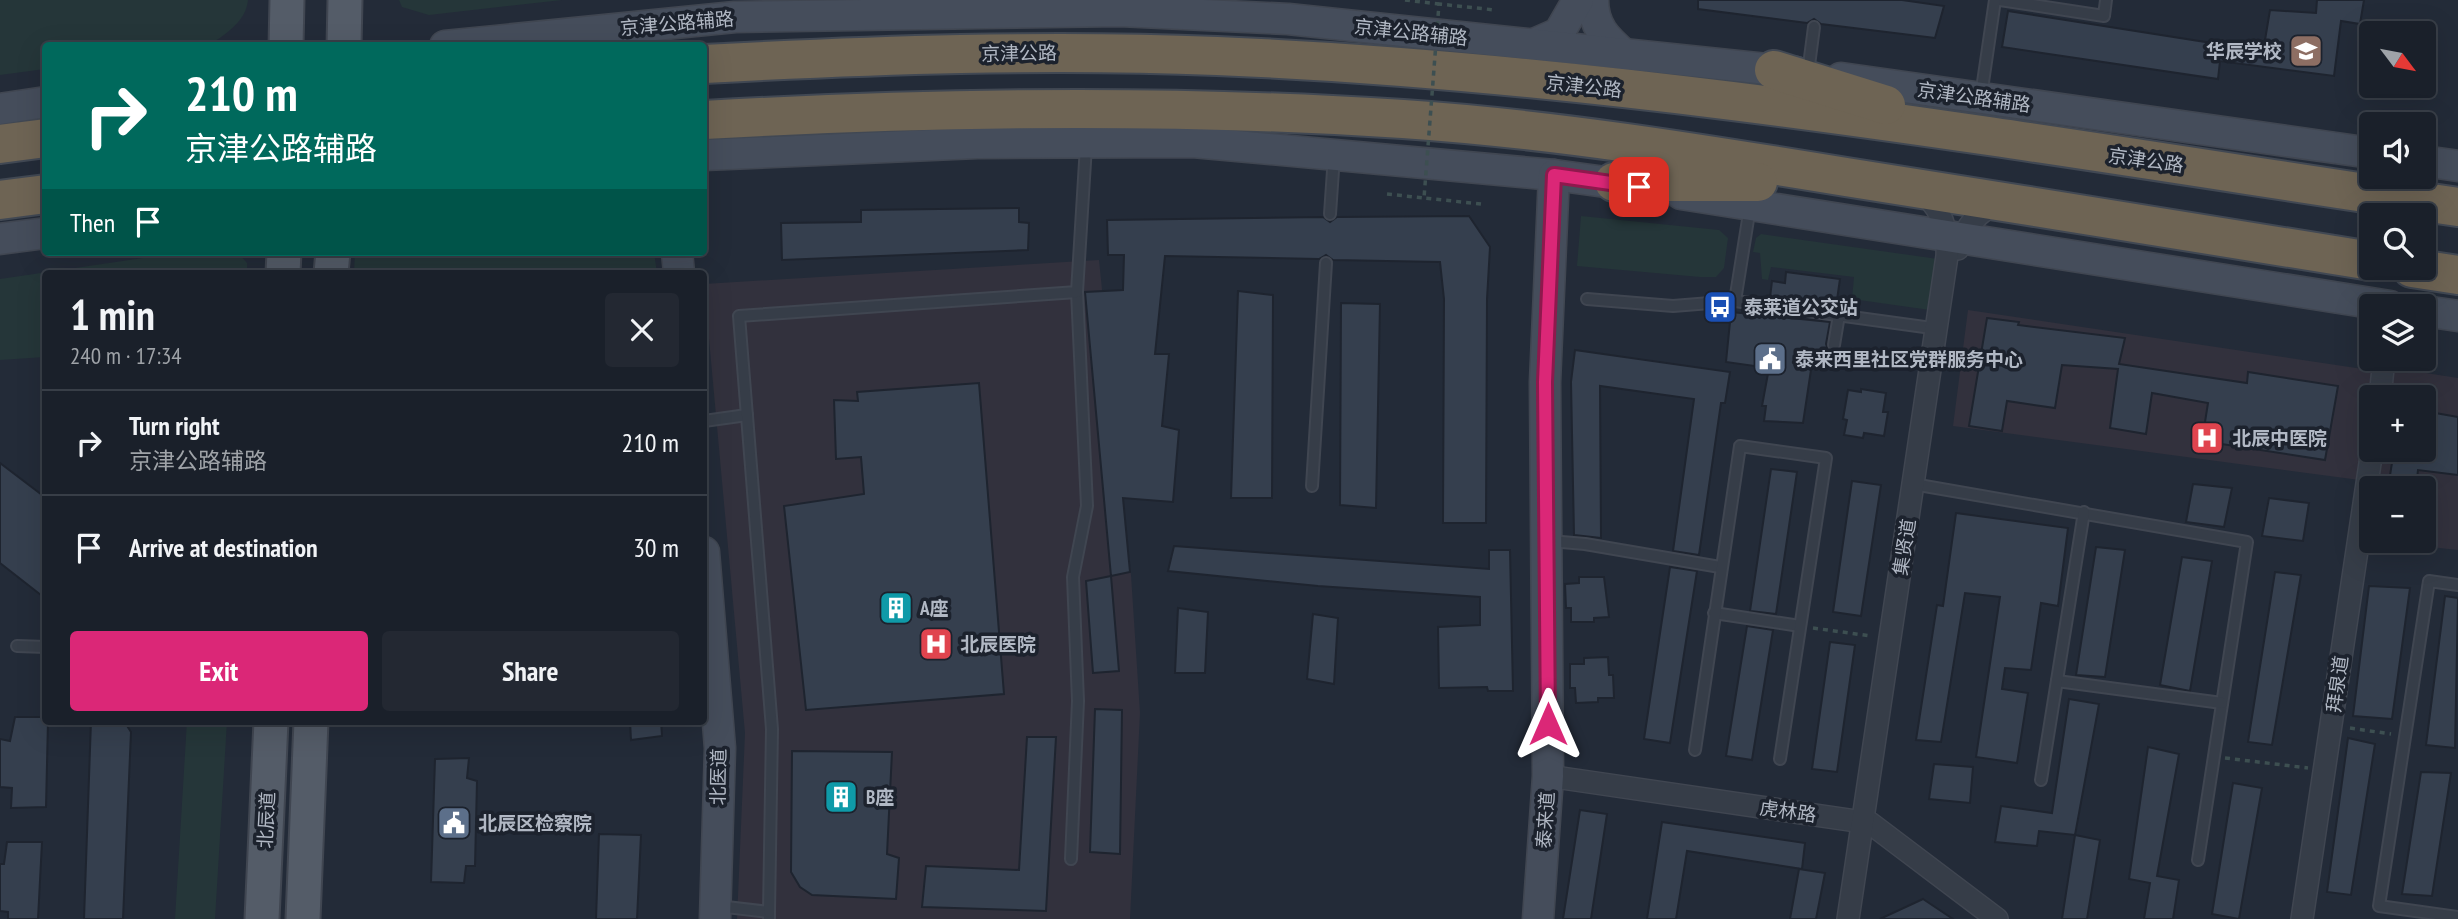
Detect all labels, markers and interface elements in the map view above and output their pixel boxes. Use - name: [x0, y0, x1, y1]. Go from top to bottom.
- street label: 京津公路辅路: [619, 6, 735, 40]
- street label: 京津公路辅路: [1353, 14, 1469, 50]
- north arrow: [2359, 21, 2436, 98]
- map controls: [2359, 21, 2436, 553]
- school or university icon: 华辰学校: [2287, 32, 2325, 70]
- place label: 华辰学校: [2206, 39, 2282, 63]
- street label: 京津公路: [981, 40, 1057, 66]
- text: 210 m: [185, 61, 298, 125]
- icon: right: [70, 70, 161, 161]
- street label: 京津公路: [1545, 70, 1623, 102]
- street label: 京津公路辅路: [1916, 77, 2032, 117]
- button: sound: [2359, 112, 2436, 189]
- text: 京津公路辅路: [185, 127, 377, 169]
- street label: 京津公路: [2107, 143, 2185, 177]
- pin: [1609, 157, 1669, 217]
- icon: arrive: [1620, 168, 1658, 206]
- icon: arrive: [129, 203, 167, 241]
- button: search: [2359, 203, 2436, 280]
- text: Then: [70, 206, 115, 239]
- text: 1 min: [70, 287, 155, 342]
- bus stop icon: 泰莱道公交站: [1701, 288, 1739, 326]
- button: close: [605, 293, 679, 367]
- button: layers: [2359, 294, 2436, 371]
- place label: 泰莱道公交站: [1744, 295, 1858, 319]
- public building icon: 泰来西里社区党群服务中心: [1751, 340, 1789, 378]
- text: 240 m · 17:34: [70, 341, 182, 370]
- place label: 泰来西里社区党群服务中心: [1795, 347, 2023, 371]
- button: +: [2359, 385, 2436, 462]
- text: Turn right: [129, 409, 220, 442]
- hospital icon: 北辰中医院: [2188, 419, 2226, 457]
- icon: right: [70, 424, 108, 462]
- text: 210 m: [621, 426, 679, 459]
- place label: 北辰中医院: [2232, 426, 2327, 450]
- text: 京津公路辅路: [129, 446, 267, 475]
- button: −: [2359, 476, 2436, 553]
- street label: 集贤道: [1888, 517, 1920, 577]
- icon: arrive: [70, 529, 108, 567]
- text: Arrive at destination: [129, 531, 318, 564]
- text: 30 m: [633, 531, 679, 564]
- building icon: A座: [877, 589, 915, 627]
- place label: A座: [919, 596, 949, 620]
- hospital icon: 北辰医院: [917, 625, 955, 663]
- button: Exit: [70, 631, 368, 711]
- button: Share: [382, 631, 679, 711]
- place label: 北辰医院: [960, 632, 1036, 656]
- street label: 拜泉道: [2321, 654, 2353, 714]
- position arrow: [1511, 687, 1585, 761]
- street label: 北医道: [706, 748, 730, 806]
- building icon: B座: [822, 778, 860, 816]
- place label: B座: [866, 785, 894, 809]
- street label: 北辰道: [253, 791, 279, 849]
- street label: 泰来道: [1531, 791, 1559, 849]
- street label: 虎林路: [1758, 795, 1818, 827]
- public building icon: 北辰区检察院: [435, 804, 473, 842]
- place label: 北辰区检察院: [478, 811, 592, 835]

